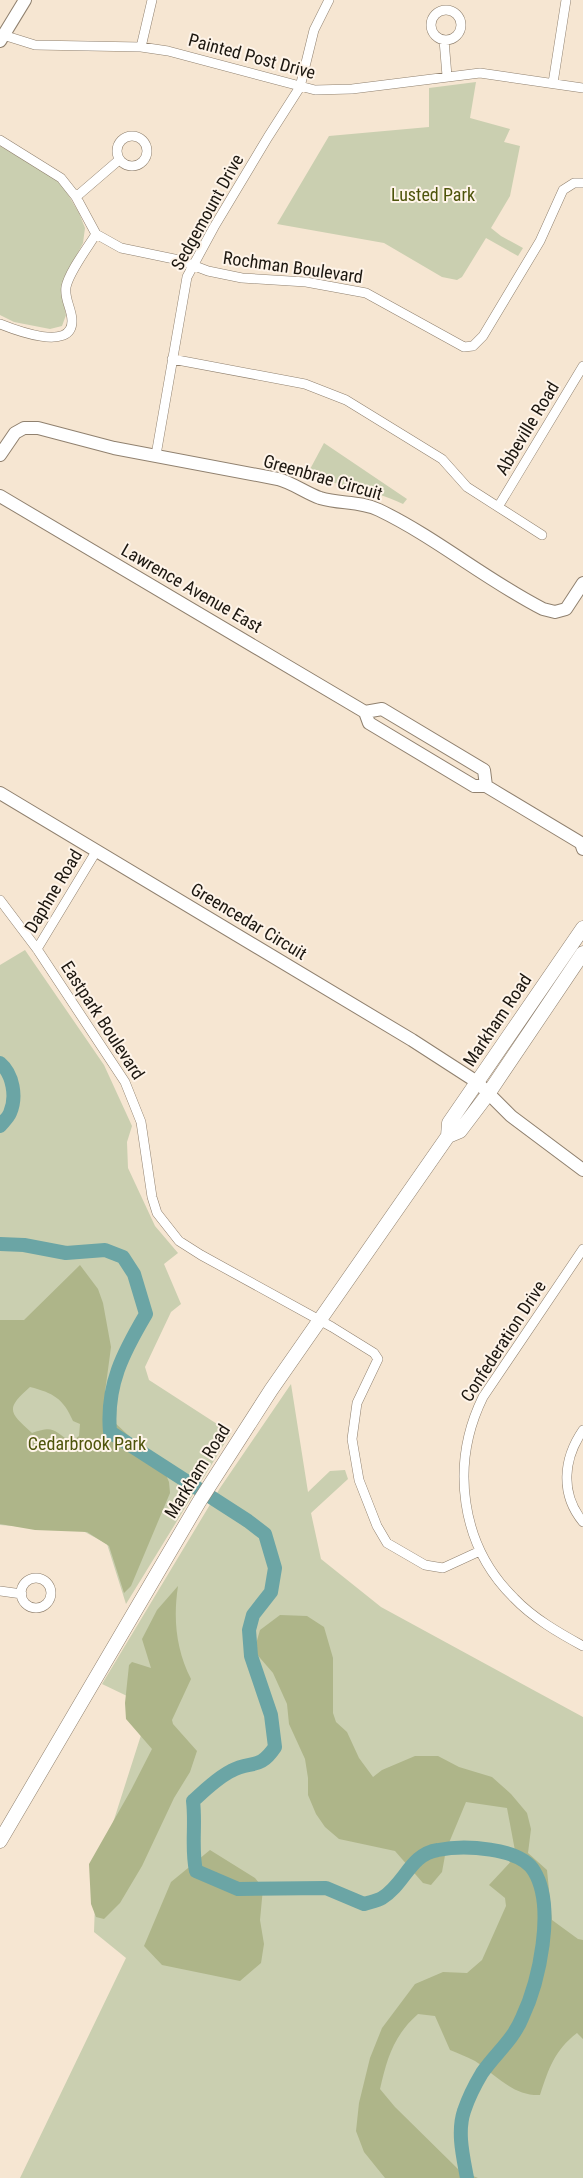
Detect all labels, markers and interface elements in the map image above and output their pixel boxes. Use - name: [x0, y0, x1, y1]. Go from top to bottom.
- street label: Painted Post Drive: [186, 29, 318, 83]
- street label: Sedgemount Drive: [166, 150, 248, 274]
- park label: Lusted Park: [391, 184, 475, 205]
- street label: Rochman Boulevard: [222, 247, 364, 287]
- street label: Abbeville Road: [491, 377, 563, 479]
- street label: Greenbrae Circuit: [261, 450, 385, 504]
- street label: Lawrence Avenue East: [118, 539, 266, 637]
- street label: Daphne Road: [20, 845, 86, 937]
- street label: Greencedar Circuit: [187, 878, 311, 964]
- street label: Eastpark Boulevard: [57, 957, 149, 1083]
- street label: Markham Road: [458, 970, 536, 1070]
- street label: Confederation Drive: [456, 1276, 550, 1406]
- street label: Markham Road: [160, 1420, 234, 1522]
- park label: Cedarbrook Park: [28, 1433, 146, 1454]

